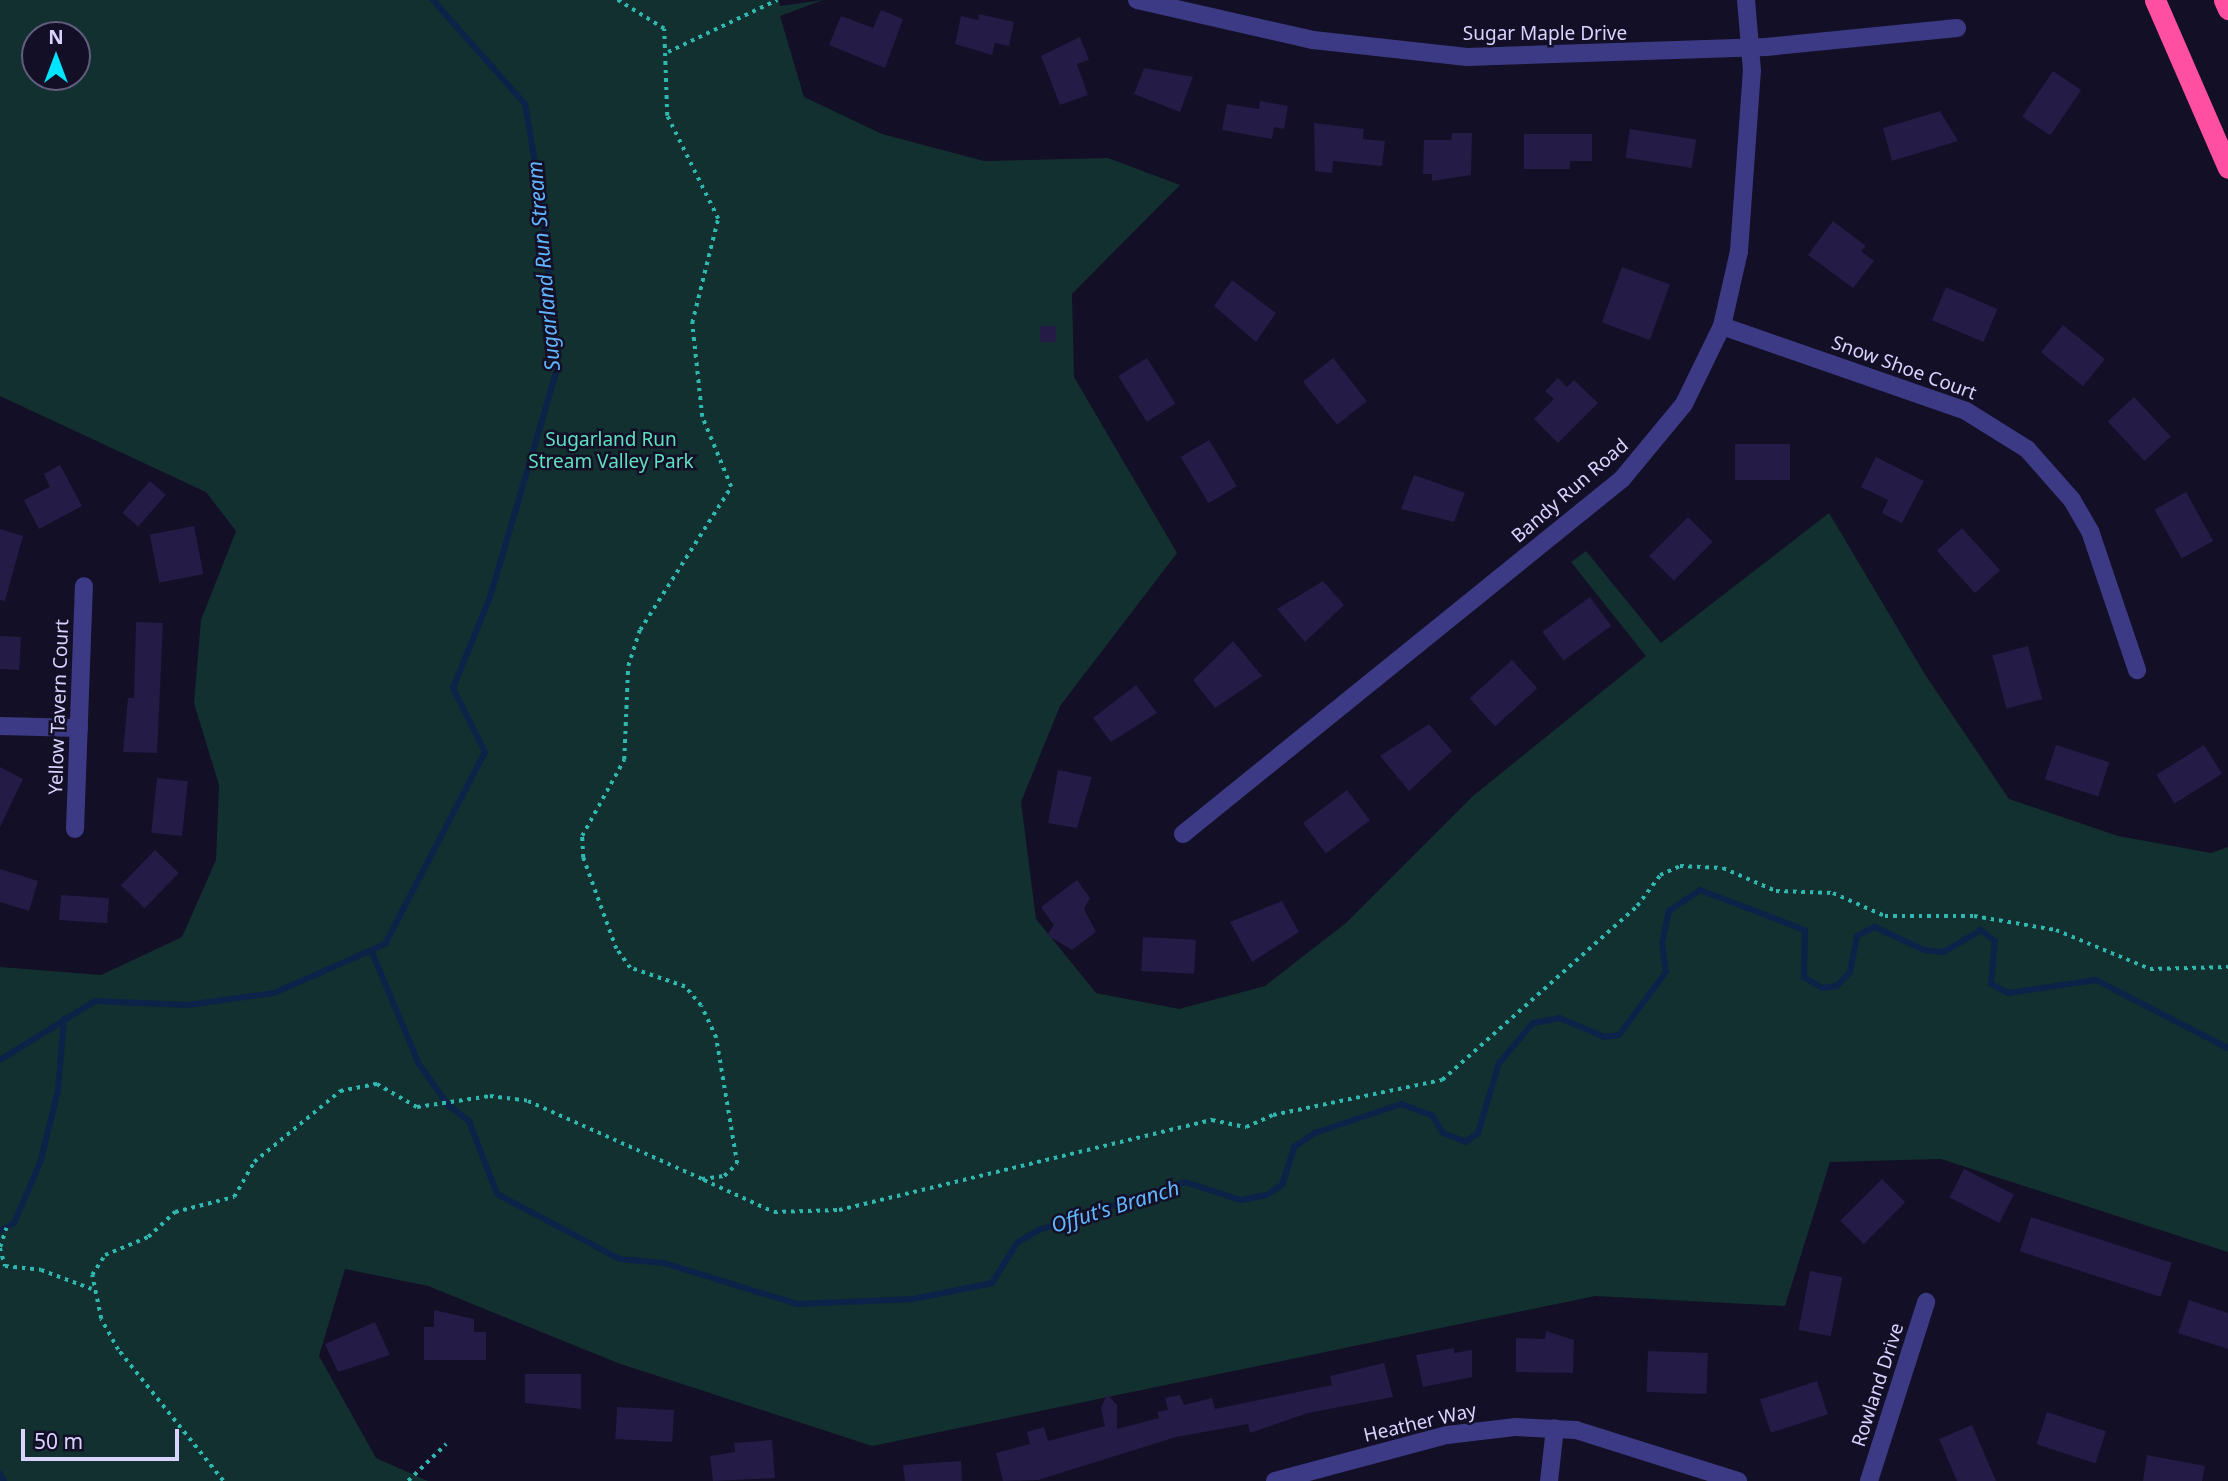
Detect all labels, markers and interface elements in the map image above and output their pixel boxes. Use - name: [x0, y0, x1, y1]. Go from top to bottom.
- north arrow: [21, 21, 91, 91]
- street label: Sugar Maple Drive: [1463, 23, 1627, 45]
- text: N: [48, 24, 64, 50]
- water label: Sugarland Run Stream: [521, 160, 565, 372]
- street label: Snow Shoe Court: [1828, 331, 1980, 405]
- park label: Sugarland Run Stream Valley Park: [528, 429, 694, 473]
- street label: Bandy Run Road: [1507, 434, 1633, 548]
- street label: Yellow Tavern Court: [45, 619, 73, 795]
- water label: Offut's Branch: [1048, 1175, 1182, 1237]
- street label: Rowland Drive: [1847, 1320, 1909, 1450]
- street label: Heather Way: [1361, 1399, 1479, 1447]
- scale bar: [24, 1414, 182, 1458]
- text: 50 m: [34, 1427, 83, 1455]

